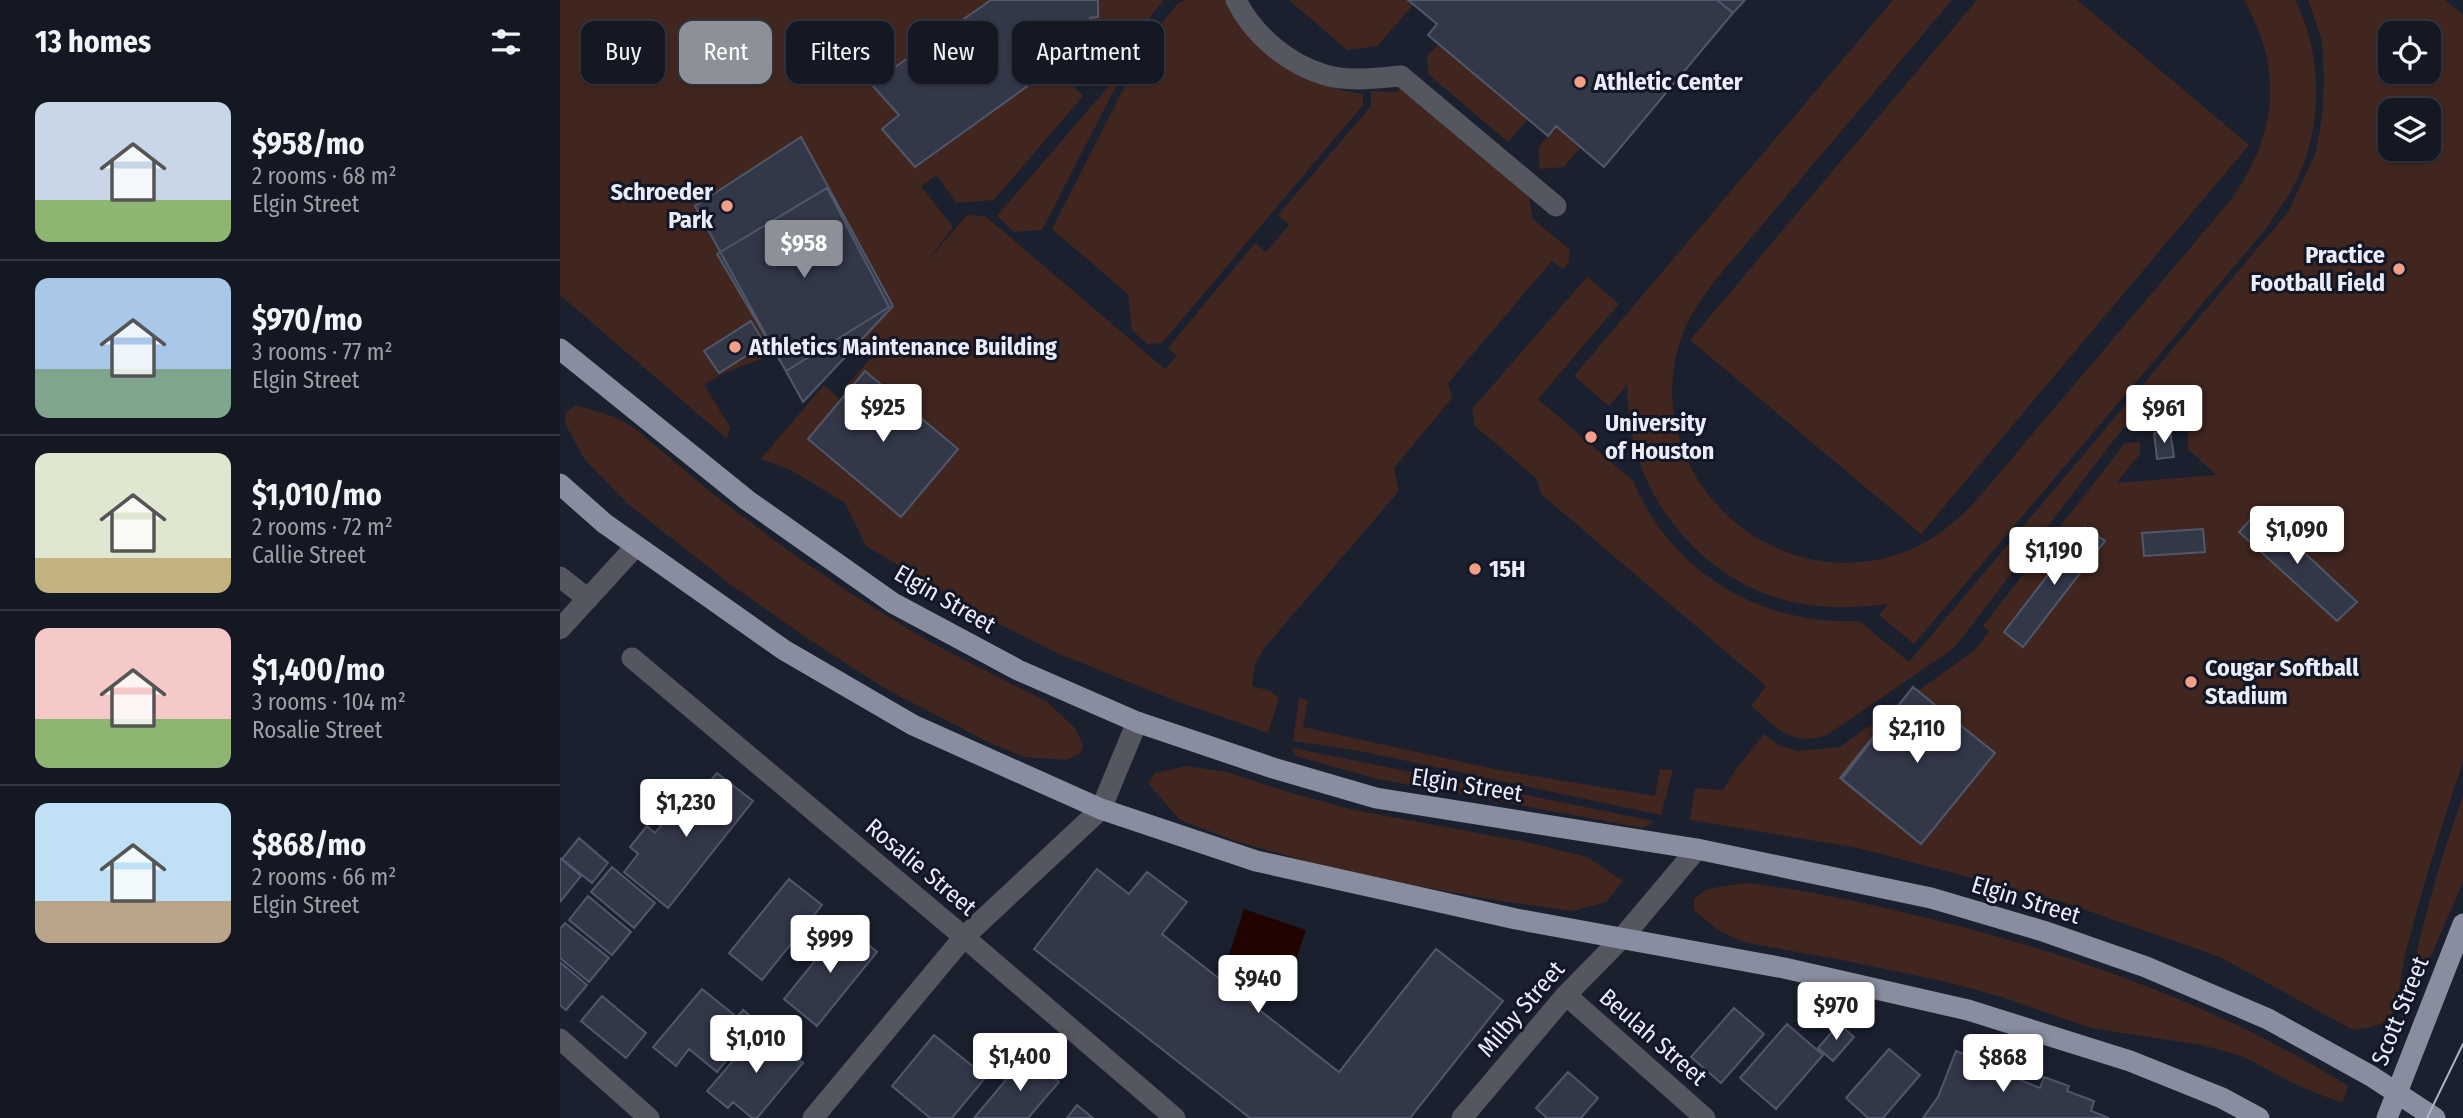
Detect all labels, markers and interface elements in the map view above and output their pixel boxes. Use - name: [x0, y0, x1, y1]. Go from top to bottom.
- chip: Buy: [581, 21, 665, 84]
- chip: Rent: [679, 21, 772, 84]
- chip: Filters: [786, 21, 894, 84]
- chip: New: [908, 21, 998, 84]
- chip: Apartment: [1012, 21, 1164, 84]
- map controls: [2378, 21, 2441, 161]
- button: locate: [2378, 21, 2441, 84]
- icon: filters: [487, 23, 525, 61]
- text: 13 homes: [35, 24, 151, 60]
- place label: Athletic Center: [1593, 68, 1743, 96]
- marker: Athletic Center: [1572, 74, 1588, 90]
- button: layers: [2378, 98, 2441, 161]
- text: $958/mo: [252, 126, 365, 162]
- icon: home: [91, 130, 175, 214]
- text: 2 rooms · 68 m²: [252, 162, 397, 190]
- place label: Schroeder Park: [610, 178, 714, 234]
- text: Elgin Street: [252, 190, 359, 218]
- marker: Schroeder Park: [719, 198, 735, 214]
- pin: $958: [763, 220, 845, 280]
- text: $958: [781, 229, 827, 257]
- place label: Practice Football Field: [2251, 241, 2385, 297]
- marker: Practice Football Field: [2391, 261, 2407, 277]
- text: $970/mo: [252, 302, 363, 338]
- icon: home: [91, 306, 175, 390]
- place label: Athletics Maintenance Building: [748, 333, 1057, 361]
- text: 3 rooms · 77 m²: [252, 338, 393, 366]
- marker: Athletics Maintenance Building: [727, 339, 743, 355]
- text: Elgin Street: [252, 366, 359, 394]
- pin: $925: [842, 384, 924, 444]
- pin: $961: [2123, 386, 2205, 445]
- text: $925: [861, 393, 905, 421]
- text: $961: [2142, 394, 2186, 422]
- place label: University of Houston: [1605, 409, 1714, 465]
- marker: University of Houston: [1583, 429, 1599, 445]
- text: $1,010/mo: [252, 477, 382, 513]
- icon: home: [91, 481, 175, 565]
- pin: $1,090: [2240, 506, 2354, 566]
- text: 2 rooms · 72 m²: [252, 513, 393, 541]
- text: $1,090: [2266, 515, 2328, 543]
- pin: $1,190: [1997, 528, 2111, 587]
- text: $1,190: [2025, 536, 2083, 564]
- text: Callie Street: [252, 541, 366, 569]
- place label: 15H: [1489, 555, 1525, 583]
- street label: Elgin Street: [889, 559, 1001, 639]
- marker: 15H: [1467, 561, 1483, 577]
- text: $1,400/mo: [252, 652, 385, 688]
- place label: Cougar Softball Stadium: [2205, 654, 2359, 710]
- icon: home: [91, 656, 175, 740]
- marker: Cougar Softball Stadium: [2183, 674, 2199, 690]
- text: 3 rooms · 104 m²: [252, 688, 406, 716]
- pin: $2,110: [1860, 706, 1974, 765]
- text: $2,110: [1889, 714, 1945, 742]
- text: Rosalie Street: [252, 716, 382, 744]
- street label: Elgin Street: [1409, 762, 1525, 808]
- pin: $1,230: [629, 780, 743, 839]
- text: $1,230: [656, 788, 716, 816]
- street label: Rosalie Street: [860, 813, 982, 921]
- text: $868/mo: [252, 827, 366, 863]
- icon: home: [91, 831, 175, 915]
- text: 2 rooms · 66 m²: [252, 863, 396, 891]
- street label: Elgin Street: [1968, 870, 2084, 930]
- text: Elgin Street: [252, 891, 359, 919]
- pin: $999: [789, 916, 871, 975]
- text: $999: [807, 924, 853, 952]
- street label: Scott Street: [2366, 952, 2435, 1069]
- street label: Milby Street: [1472, 955, 1570, 1063]
- pin: $940: [1217, 956, 1299, 1015]
- text: $940: [1234, 964, 1282, 992]
- pin: $970: [1795, 982, 1877, 1042]
- street label: Beulah Street: [1594, 983, 1712, 1091]
- text: $970: [1814, 991, 1858, 1019]
- pin: $1,010: [699, 1016, 813, 1075]
- text: $1,010: [726, 1024, 786, 1052]
- pin: $1,400: [963, 1034, 1077, 1093]
- pin: $868: [1962, 1034, 2044, 1094]
- text: $1,400: [989, 1042, 1051, 1070]
- text: $868: [1979, 1043, 2027, 1071]

